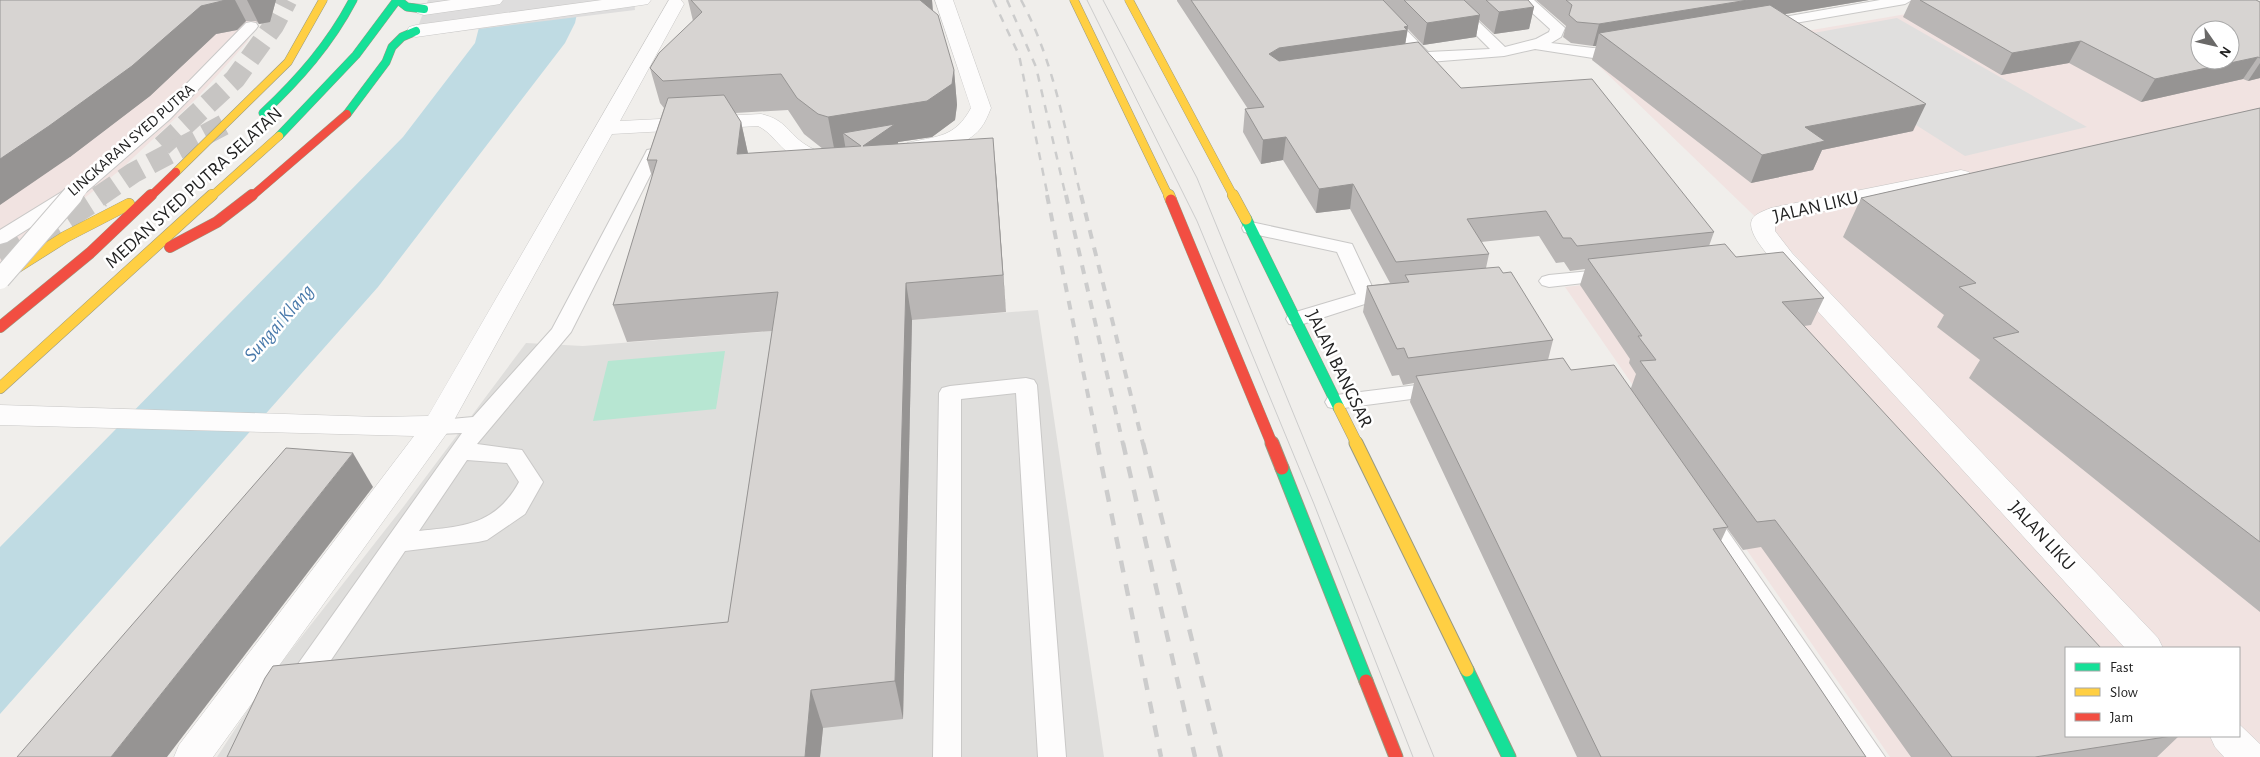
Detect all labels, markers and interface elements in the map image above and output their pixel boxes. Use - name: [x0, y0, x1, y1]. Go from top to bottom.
- north arrow: [2190, 20, 2240, 70]
- text: N: [2216, 44, 2233, 60]
- street label: LINGKARAN SYED PUTRA: [65, 81, 197, 199]
- street label: MEDAN SYED PUTRA SELATAN: [102, 104, 286, 272]
- street label: JALAN LIKU: [1771, 188, 1861, 226]
- water label: Sungai Klang: [240, 281, 318, 365]
- street label: JALAN BANGSAR: [1302, 307, 1376, 431]
- street label: JALAN LIKU: [2005, 498, 2079, 574]
- legend: [2065, 647, 2240, 737]
- text: Fast: [2110, 660, 2134, 675]
- text: Slow: [2110, 685, 2138, 700]
- text: Jam: [2110, 710, 2133, 725]

